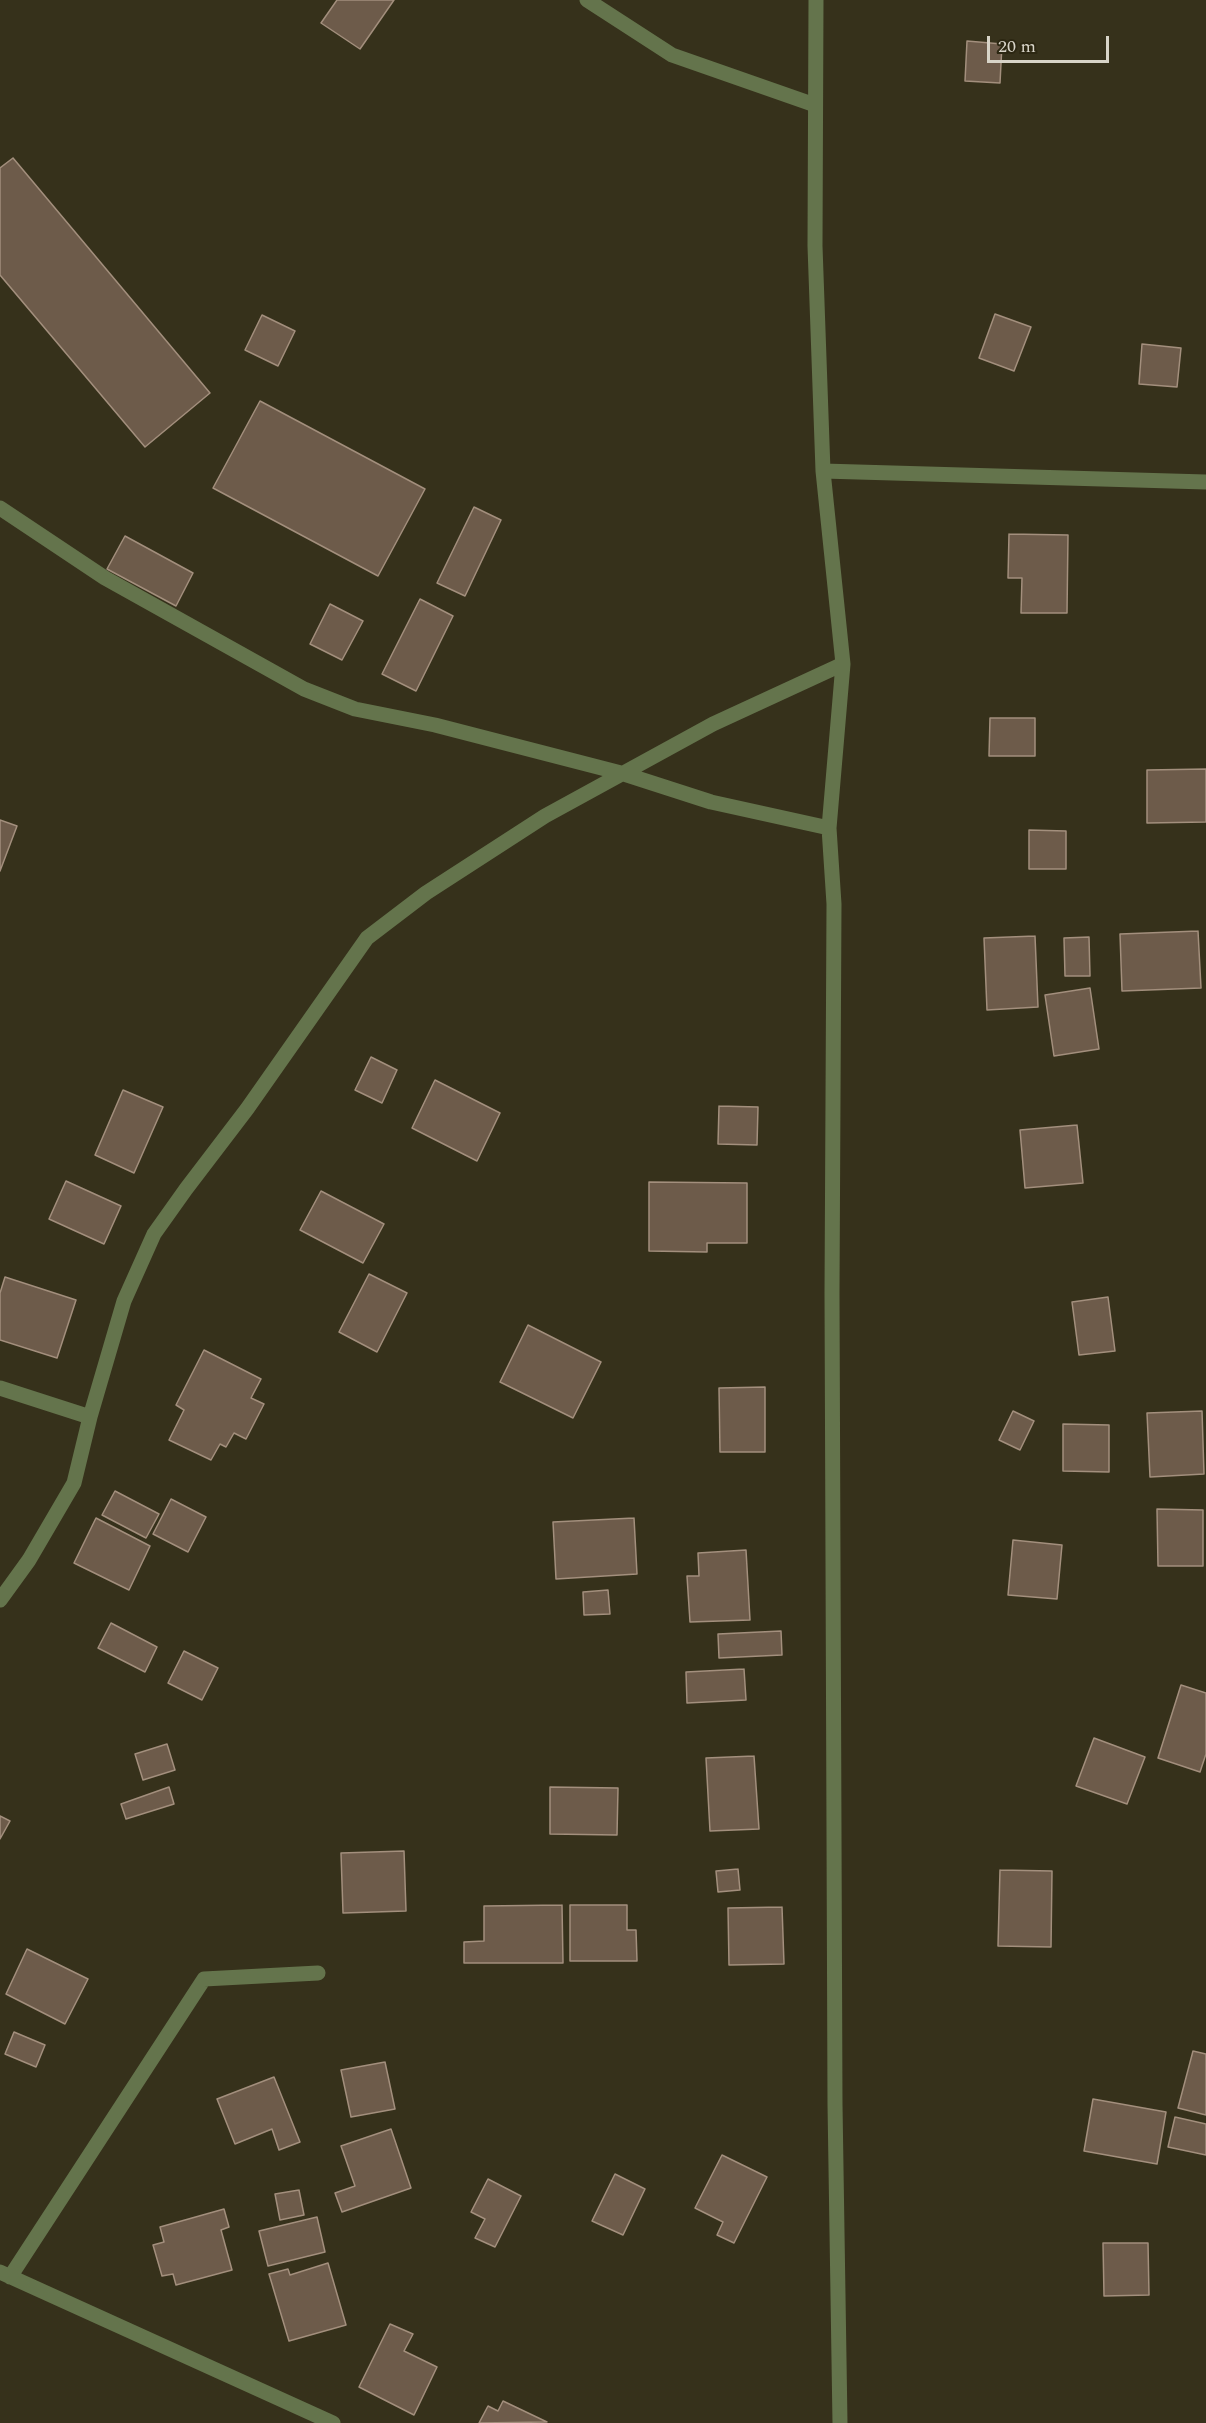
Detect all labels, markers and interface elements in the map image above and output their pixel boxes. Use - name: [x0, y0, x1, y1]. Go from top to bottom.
- scale bar: [990, 24, 1112, 62]
- text: 20 m: [998, 33, 1036, 60]

